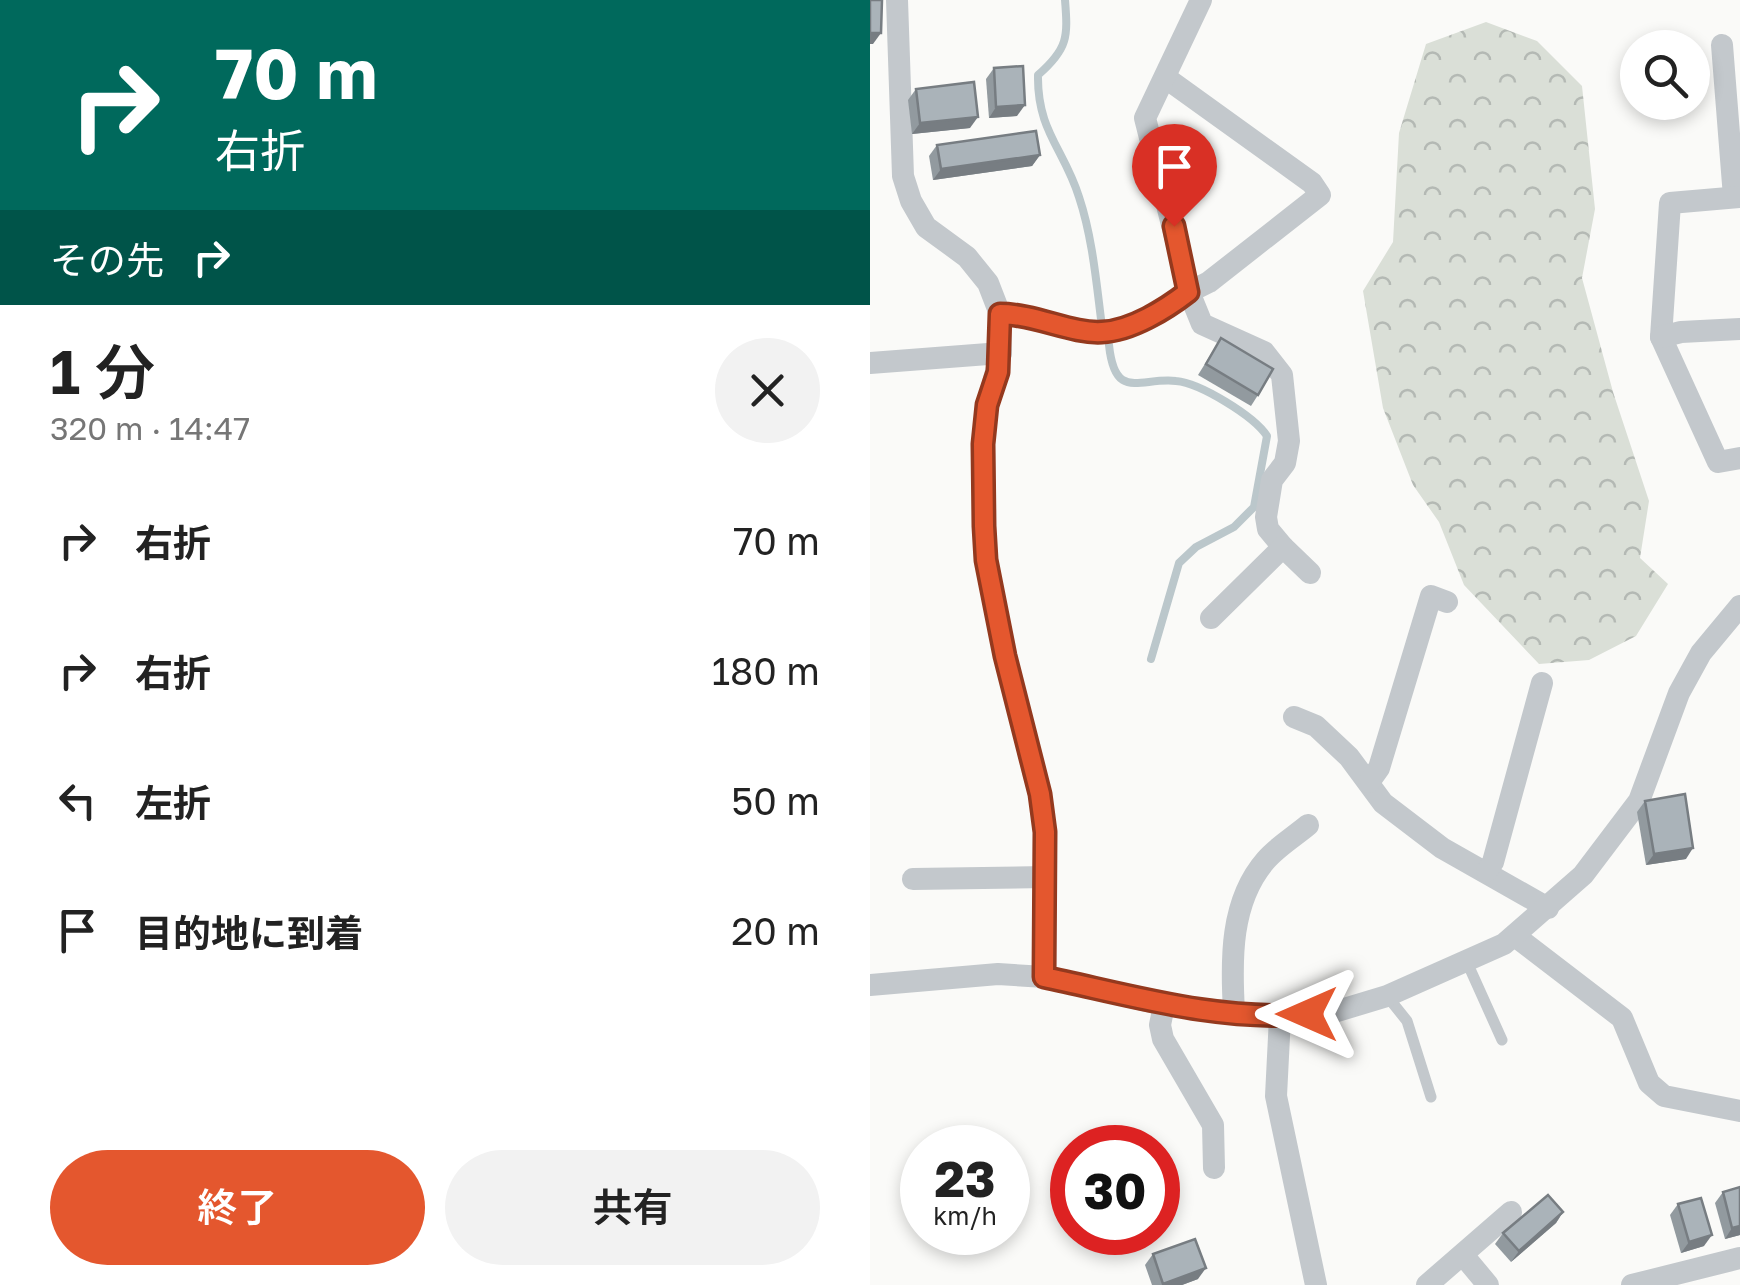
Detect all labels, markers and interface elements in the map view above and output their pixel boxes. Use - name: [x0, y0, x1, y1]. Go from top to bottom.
- text: 70 m: [215, 30, 377, 114]
- map controls: [1620, 30, 1710, 120]
- button: search: [1620, 30, 1710, 120]
- icon: right: [50, 40, 180, 170]
- text: 右折: [215, 123, 305, 177]
- pin: [1132, 124, 1217, 227]
- icon: arrive: [1147, 139, 1202, 194]
- icon: right: [184, 230, 239, 285]
- text: その先: [50, 237, 164, 282]
- text: 1 分: [50, 335, 155, 407]
- button: close: [715, 338, 820, 443]
- text: 320 m · 14:47: [50, 409, 250, 447]
- icon: right: [50, 513, 105, 568]
- text: 70 m: [733, 518, 820, 563]
- text: 右折: [135, 520, 211, 565]
- icon: right: [50, 643, 105, 698]
- text: 180 m: [712, 648, 820, 693]
- text: 右折: [135, 650, 211, 695]
- icon: left: [50, 773, 105, 828]
- text: 50 m: [731, 778, 820, 823]
- text: 左折: [135, 780, 211, 825]
- icon: arrive: [50, 903, 105, 958]
- text: 20 m: [731, 908, 820, 953]
- text: 目的地に到着: [135, 910, 363, 955]
- position arrow: [1255, 962, 1359, 1066]
- speed limit sign: 30: [1050, 1125, 1180, 1255]
- text: 23: [934, 1148, 995, 1208]
- button: 終了: [50, 1150, 425, 1265]
- button: 共有: [445, 1150, 820, 1265]
- text: km/h: [933, 1200, 997, 1231]

